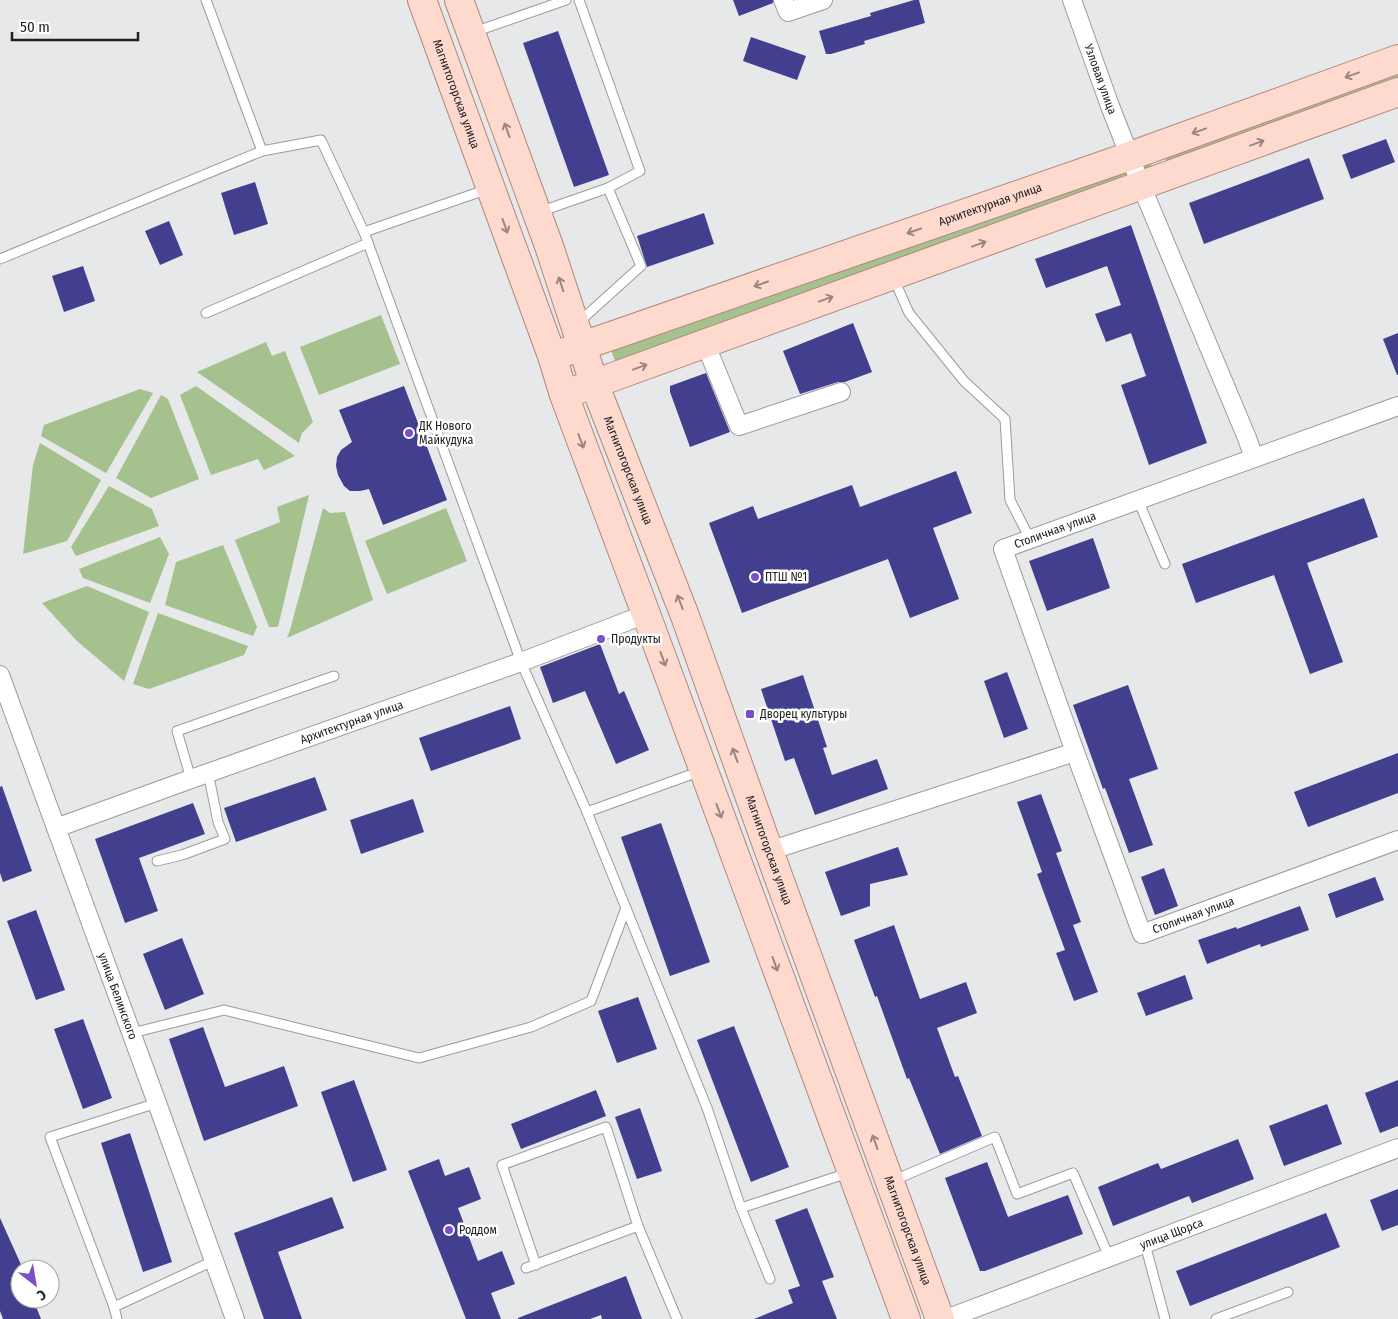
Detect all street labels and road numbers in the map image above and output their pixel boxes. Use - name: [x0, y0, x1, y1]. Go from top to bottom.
- street label: Магнитогорская улица: [430, 37, 483, 151]
- street label: Узловая улица: [1081, 41, 1120, 116]
- street label: Архитектурная улица: [937, 180, 1044, 229]
- street label: Магнитогорская улица: [601, 414, 656, 527]
- street label: Столичная улица: [1012, 509, 1098, 551]
- street label: Архитектурная улица: [298, 697, 405, 747]
- street label: Магнитогорская улица: [743, 794, 795, 907]
- street label: Столичная улица: [1150, 894, 1236, 937]
- street label: улица Белинского: [95, 951, 140, 1042]
- street label: Магнитогорская улица: [881, 1174, 934, 1287]
- street label: улица Щорса: [1138, 1215, 1205, 1252]

